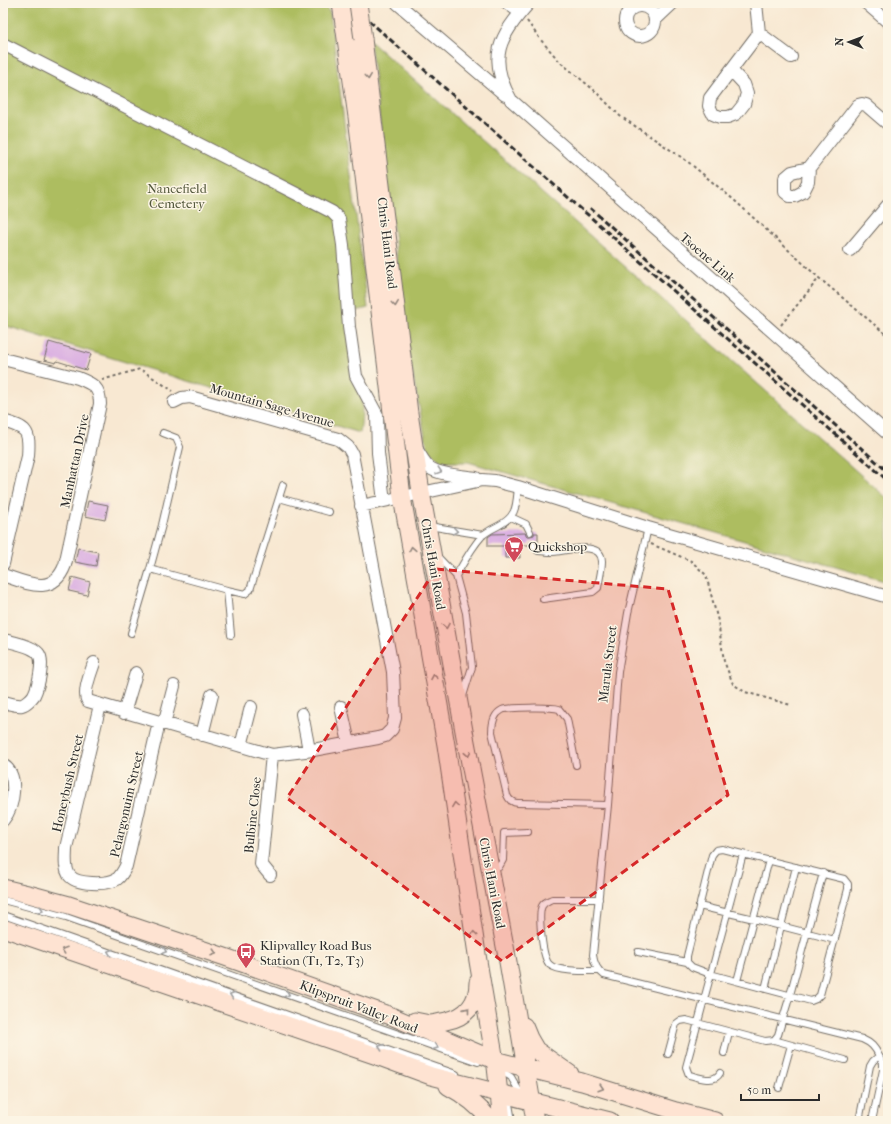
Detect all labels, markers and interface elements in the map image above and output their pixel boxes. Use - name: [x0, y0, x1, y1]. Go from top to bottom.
- north arrow: [829, 22, 869, 62]
- text: N: [833, 37, 846, 46]
- one-way arrow: [363, 74, 372, 81]
- park label: Nancefield Cemetery: [147, 181, 208, 211]
- street label: Chris Hani Road: [374, 196, 401, 291]
- street label: Tsoene Link: [677, 229, 739, 286]
- one-way arrow: [391, 301, 400, 307]
- street label: Mountain Sage Avenue: [208, 381, 336, 431]
- street label: Manhattan Drive: [57, 412, 92, 510]
- one-way arrow: [435, 466, 442, 475]
- street label: Chris Hani Road: [418, 517, 449, 612]
- one-way arrow: [452, 526, 458, 535]
- supermarket icon: Quickshop: [503, 535, 525, 563]
- place label: Quickshop: [528, 539, 587, 554]
- one-way arrow: [408, 546, 416, 552]
- one-way arrow: [441, 623, 449, 629]
- street label: Marula Street: [595, 624, 620, 703]
- one-way arrow: [431, 674, 439, 680]
- street label: Honeybush Street: [49, 732, 86, 834]
- street label: Pelargonuim Street: [107, 749, 146, 859]
- one-way arrow: [463, 751, 472, 757]
- street label: Bulbine Close: [241, 776, 264, 854]
- one-way arrow: [451, 802, 460, 808]
- street label: Chris Hani Road: [476, 836, 509, 931]
- one-way arrow: [37, 905, 44, 914]
- one-way arrow: [470, 931, 479, 937]
- place label: Klipvalley Road Bus Station (T1, T2, T3): [260, 938, 372, 968]
- bus stop icon: Klipvalley Road Bus Station (T1, T2, T3): [235, 941, 257, 969]
- one-way arrow: [60, 946, 67, 954]
- one-way arrow: [160, 947, 167, 955]
- one-way arrow: [106, 949, 113, 957]
- one-way arrow: [210, 949, 217, 957]
- street label: Klipspruit Valley Road: [298, 977, 421, 1036]
- one-way arrow: [283, 989, 290, 998]
- one-way arrow: [229, 992, 236, 1000]
- one-way arrow: [463, 1007, 470, 1015]
- one-way arrow: [432, 1042, 439, 1050]
- one-way arrow: [378, 1044, 385, 1052]
- scale bar: [741, 1076, 819, 1102]
- one-way arrow: [597, 1083, 604, 1091]
- text: 50 m: [747, 1083, 771, 1097]

